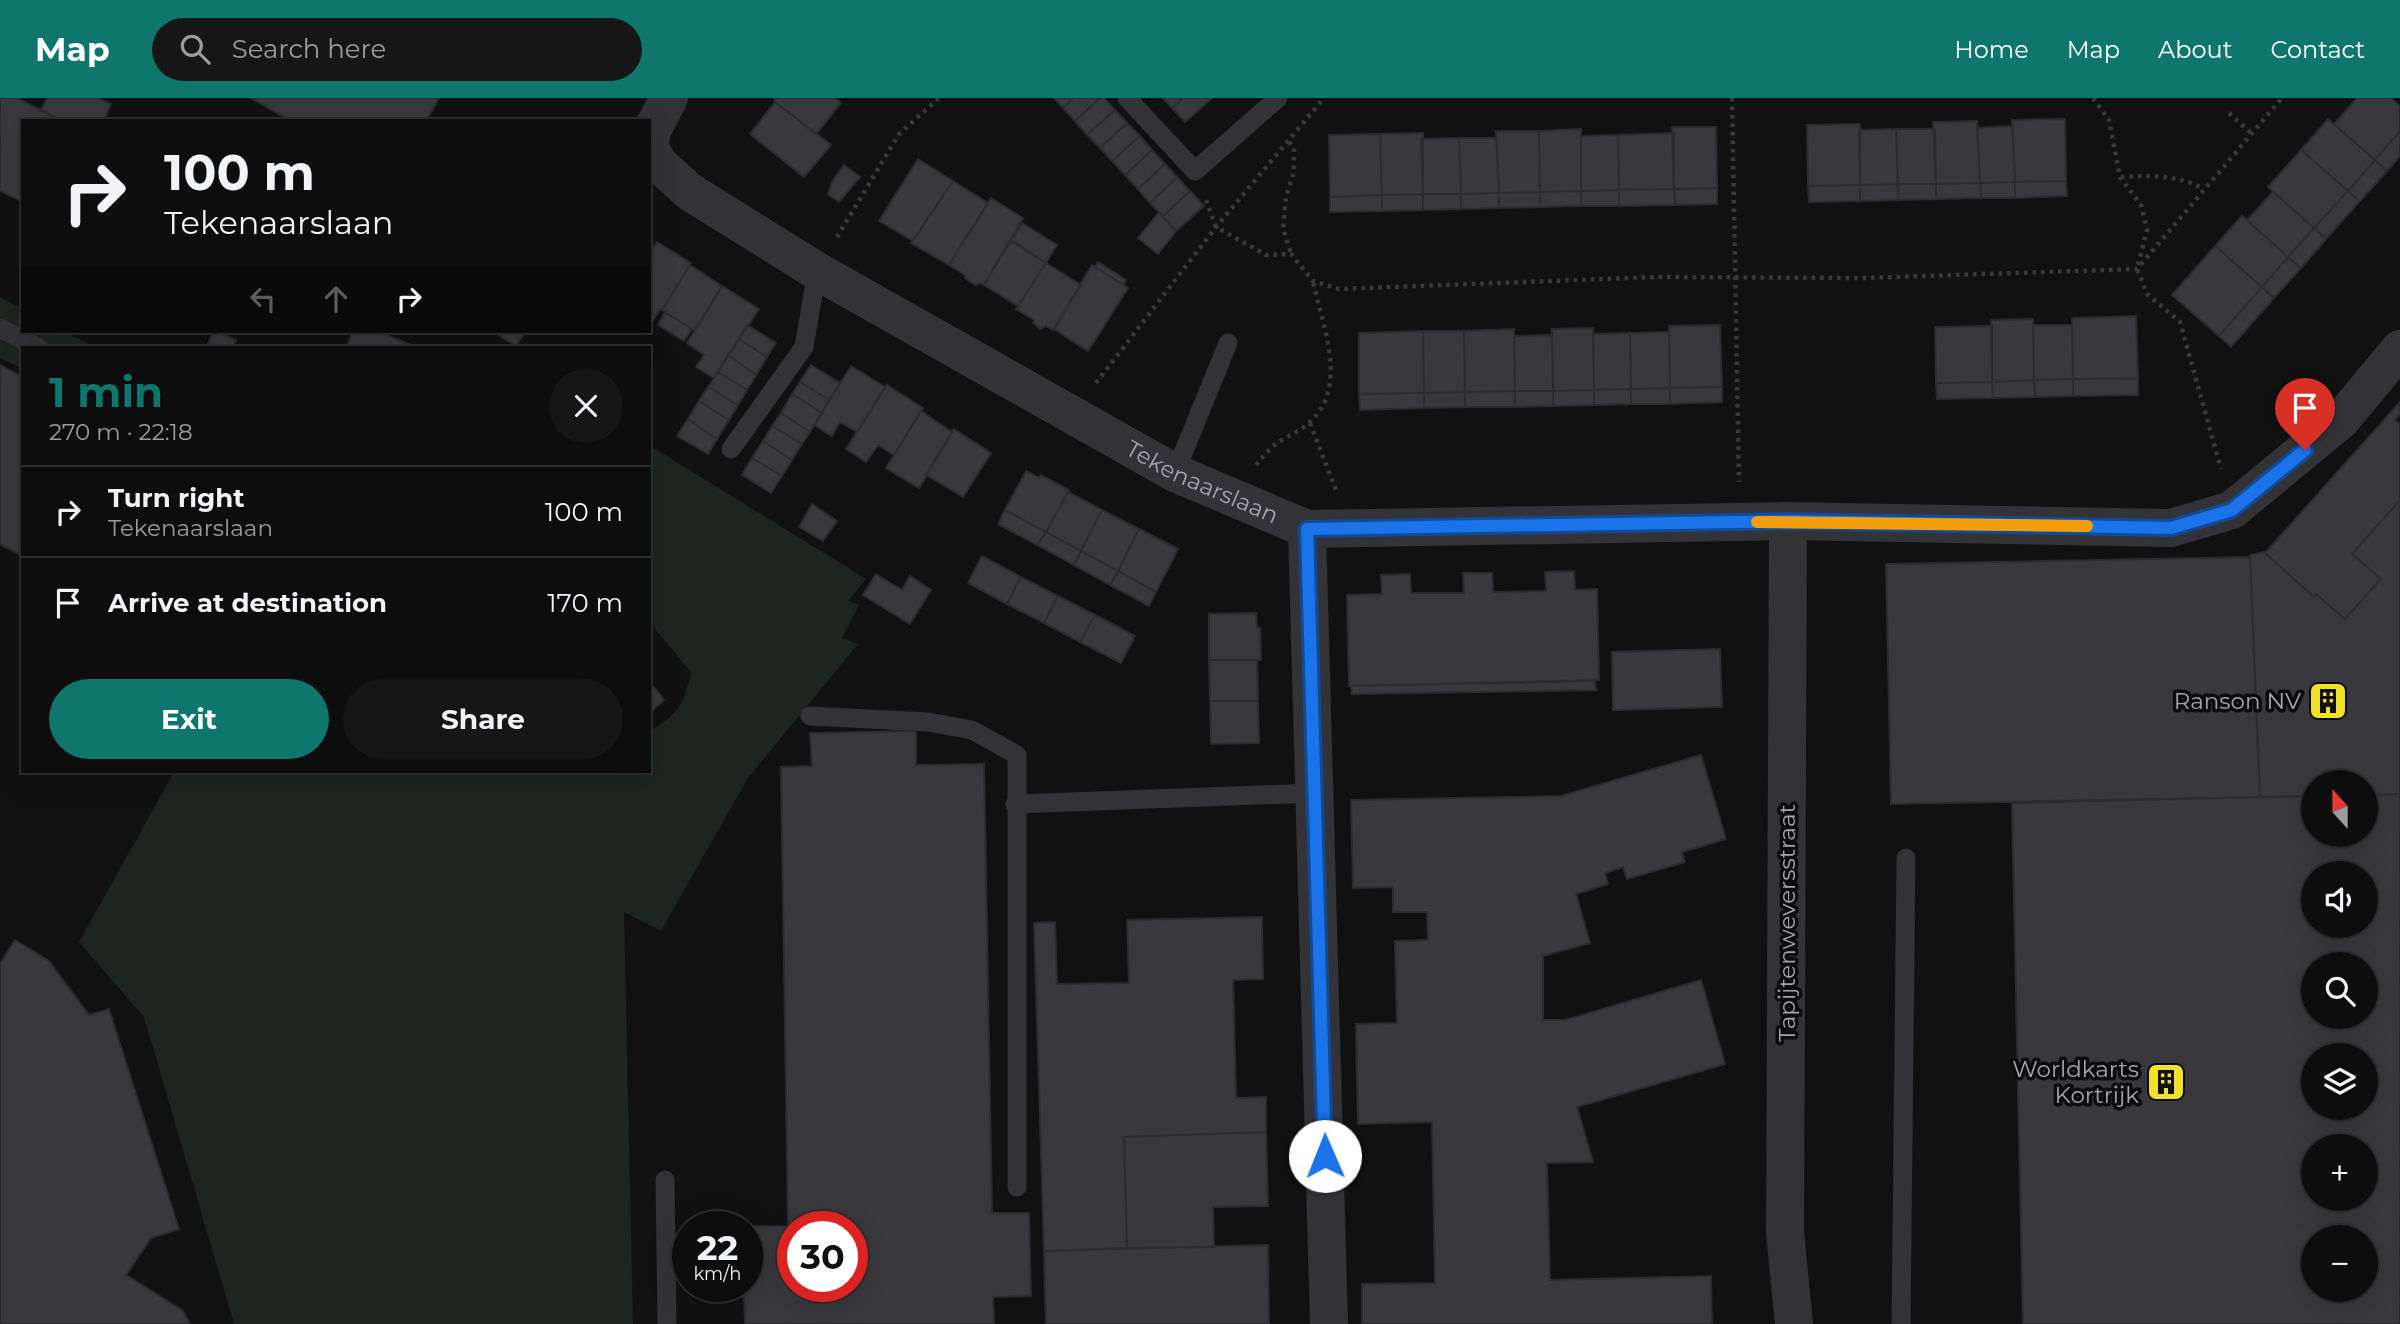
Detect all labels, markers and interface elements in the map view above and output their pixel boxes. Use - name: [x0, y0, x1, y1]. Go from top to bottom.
- search box: [152, 18, 642, 81]
- text: Map: [35, 29, 110, 69]
- icon: search: [176, 30, 214, 68]
- text: Search here: [232, 33, 386, 65]
- text: Home: [1954, 35, 2029, 64]
- text: Map: [2067, 35, 2120, 64]
- text: About: [2158, 35, 2232, 64]
- text: Contact: [2270, 35, 2365, 64]
- text: 100 m: [164, 143, 315, 202]
- icon: right: [49, 147, 140, 238]
- text: Tekenaarslaan: [164, 203, 394, 242]
- icon: left: [244, 280, 282, 318]
- icon: ahead: [317, 280, 355, 318]
- icon: right: [390, 280, 428, 318]
- text: 1 min: [49, 366, 163, 418]
- button: close: [549, 369, 623, 443]
- pin: [2275, 378, 2335, 450]
- icon: arrive: [2286, 389, 2324, 427]
- text: 270 m · 22:18: [49, 418, 193, 446]
- street label: Tekenaarslaan: [1121, 434, 1283, 529]
- text: Turn right: [108, 482, 244, 514]
- icon: right: [49, 493, 87, 531]
- text: 100 m: [545, 496, 623, 528]
- text: Tekenaarslaan: [108, 514, 273, 542]
- icon: arrive: [49, 584, 87, 622]
- text: Arrive at destination: [108, 587, 387, 619]
- text: 170 m: [547, 587, 623, 619]
- button: Exit: [49, 679, 329, 759]
- button: Share: [343, 679, 623, 759]
- building icon: Ranson NV: [2307, 680, 2349, 722]
- place label: Ranson NV: [2174, 687, 2302, 715]
- north arrow: [2301, 770, 2378, 847]
- map controls: [2301, 770, 2378, 1302]
- street label: Tapijtenweversstraat: [1773, 804, 1801, 1042]
- button: sound: [2301, 861, 2378, 938]
- button: search: [2301, 952, 2378, 1029]
- button: layers: [2301, 1043, 2378, 1120]
- place label: Worldkarts Kortrijk: [2012, 1055, 2139, 1109]
- building icon: Worldkarts Kortrijk: [2145, 1061, 2187, 1103]
- position arrow: [1288, 1119, 1362, 1193]
- button: +: [2301, 1134, 2378, 1211]
- speed limit sign: 30: [777, 1211, 868, 1302]
- button: −: [2301, 1225, 2378, 1302]
- text: 22: [697, 1226, 738, 1269]
- text: km/h: [693, 1263, 742, 1285]

